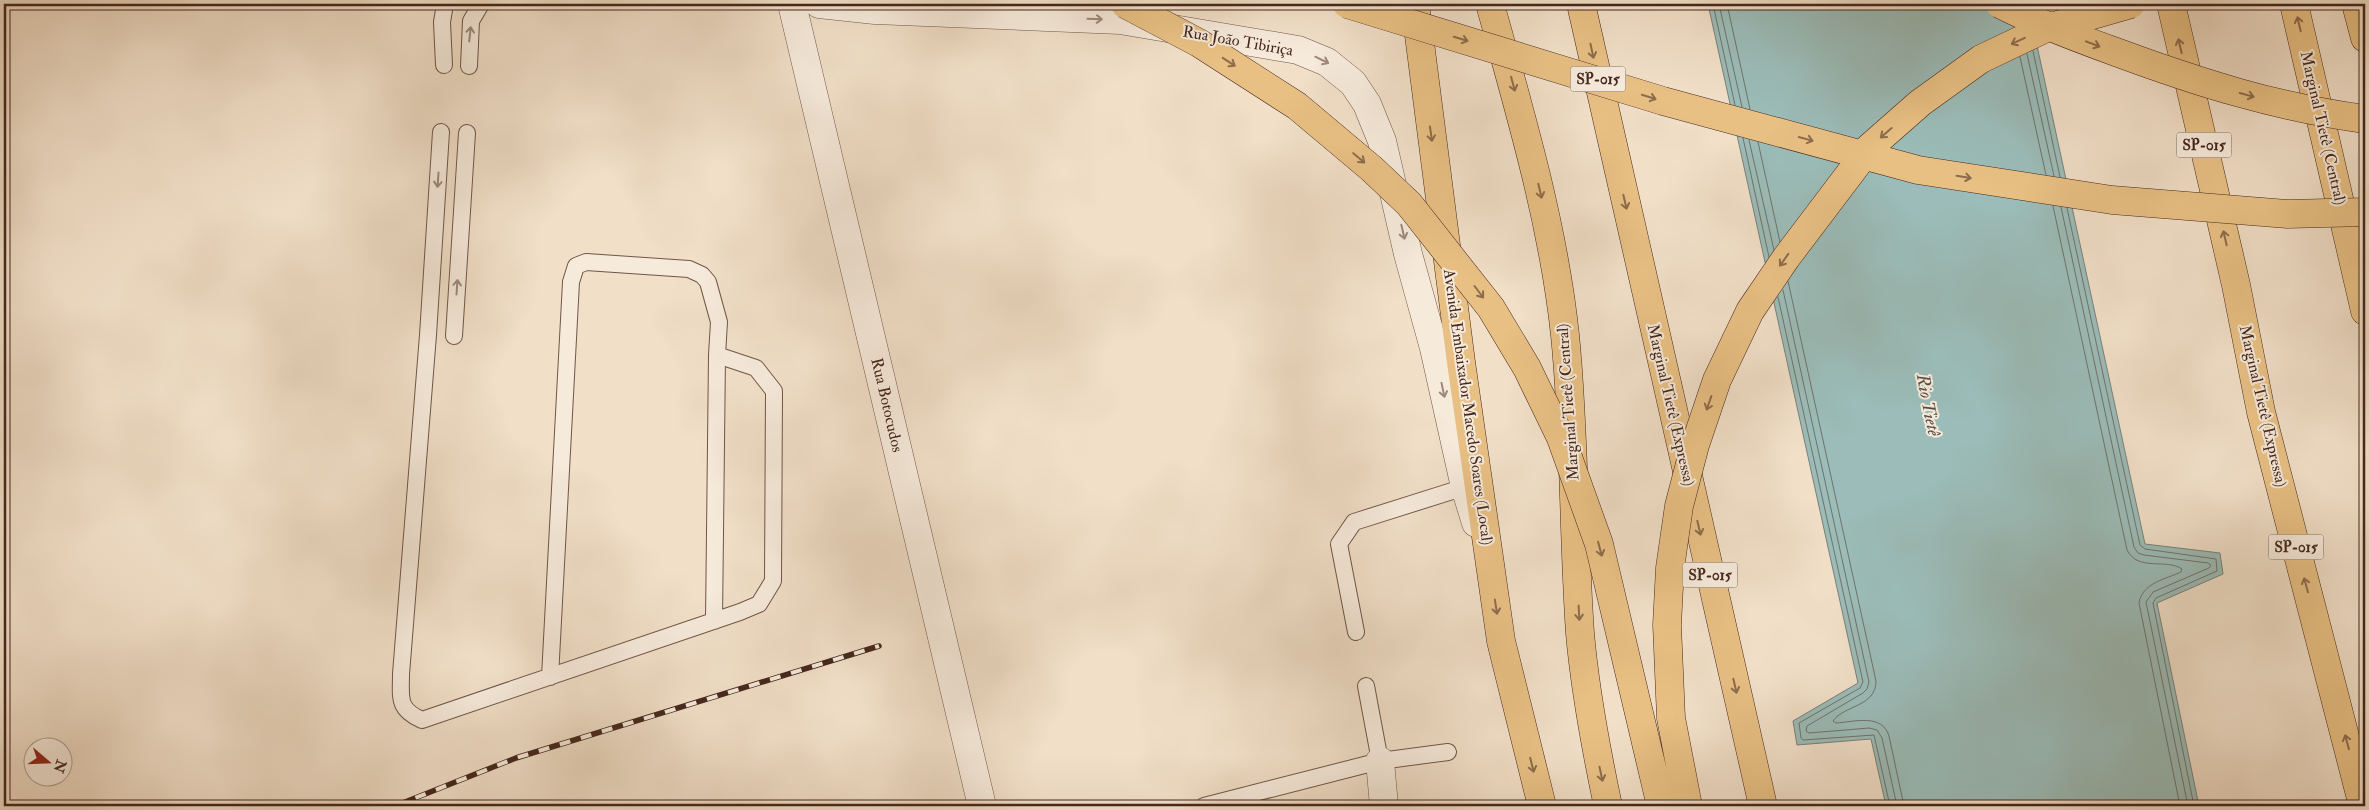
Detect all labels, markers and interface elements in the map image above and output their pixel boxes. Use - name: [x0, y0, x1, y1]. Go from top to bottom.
- one-way arrow: [1086, 15, 1102, 24]
- one-way arrow: [2294, 16, 2303, 32]
- street label: Rua João Tibiriça: [1181, 21, 1295, 62]
- one-way arrow: [465, 26, 475, 42]
- one-way arrow: [1452, 34, 1468, 44]
- one-way arrow: [2011, 37, 2026, 46]
- one-way arrow: [2175, 38, 2184, 54]
- one-way arrow: [2085, 40, 2100, 49]
- one-way arrow: [1588, 43, 1597, 59]
- street label: Marginal Tietê (Central): [2296, 49, 2350, 207]
- one-way arrow: [1315, 56, 1330, 66]
- one-way arrow: [1221, 57, 1235, 67]
- road number: SP-015: [1570, 66, 1626, 92]
- one-way arrow: [1508, 76, 1518, 92]
- one-way arrow: [2239, 91, 2255, 100]
- one-way arrow: [1641, 92, 1657, 102]
- one-way arrow: [1426, 125, 1436, 141]
- one-way arrow: [1879, 128, 1892, 139]
- road number: SP-015: [2176, 132, 2232, 158]
- one-way arrow: [1798, 135, 1814, 145]
- one-way arrow: [1353, 153, 1366, 164]
- one-way arrow: [433, 172, 442, 188]
- one-way arrow: [1956, 172, 1972, 182]
- one-way arrow: [1536, 182, 1545, 198]
- one-way arrow: [1621, 193, 1630, 209]
- one-way arrow: [1399, 224, 1408, 240]
- one-way arrow: [2220, 230, 2229, 246]
- one-way arrow: [1779, 253, 1789, 267]
- street label: Avenida Embaixador Macedo Soares (Local): [1439, 267, 1497, 546]
- one-way arrow: [452, 279, 461, 295]
- one-way arrow: [1474, 285, 1484, 299]
- street label: Marginal Tietê (Expressa): [1642, 322, 1699, 488]
- street label: Marginal Tietê (Central): [1553, 323, 1583, 481]
- street label: Marginal Tietê (Expressa): [2234, 323, 2291, 489]
- street label: Rua Botocudos: [866, 356, 908, 454]
- water label: Rio Tietê: [1911, 371, 1945, 439]
- one-way arrow: [1439, 381, 1448, 397]
- one-way arrow: [1704, 395, 1713, 411]
- one-way arrow: [1695, 520, 1704, 536]
- road number: SP-015: [2268, 534, 2324, 560]
- one-way arrow: [1595, 540, 1605, 556]
- road number: SP-015: [1682, 562, 1738, 588]
- one-way arrow: [2301, 577, 2310, 593]
- one-way arrow: [1491, 598, 1501, 614]
- one-way arrow: [1575, 605, 1584, 621]
- one-way arrow: [1731, 678, 1740, 694]
- one-way arrow: [2342, 735, 2351, 751]
- north arrow: [22, 738, 72, 788]
- text: N: [50, 756, 70, 775]
- one-way arrow: [1528, 756, 1537, 772]
- one-way arrow: [1597, 765, 1606, 781]

